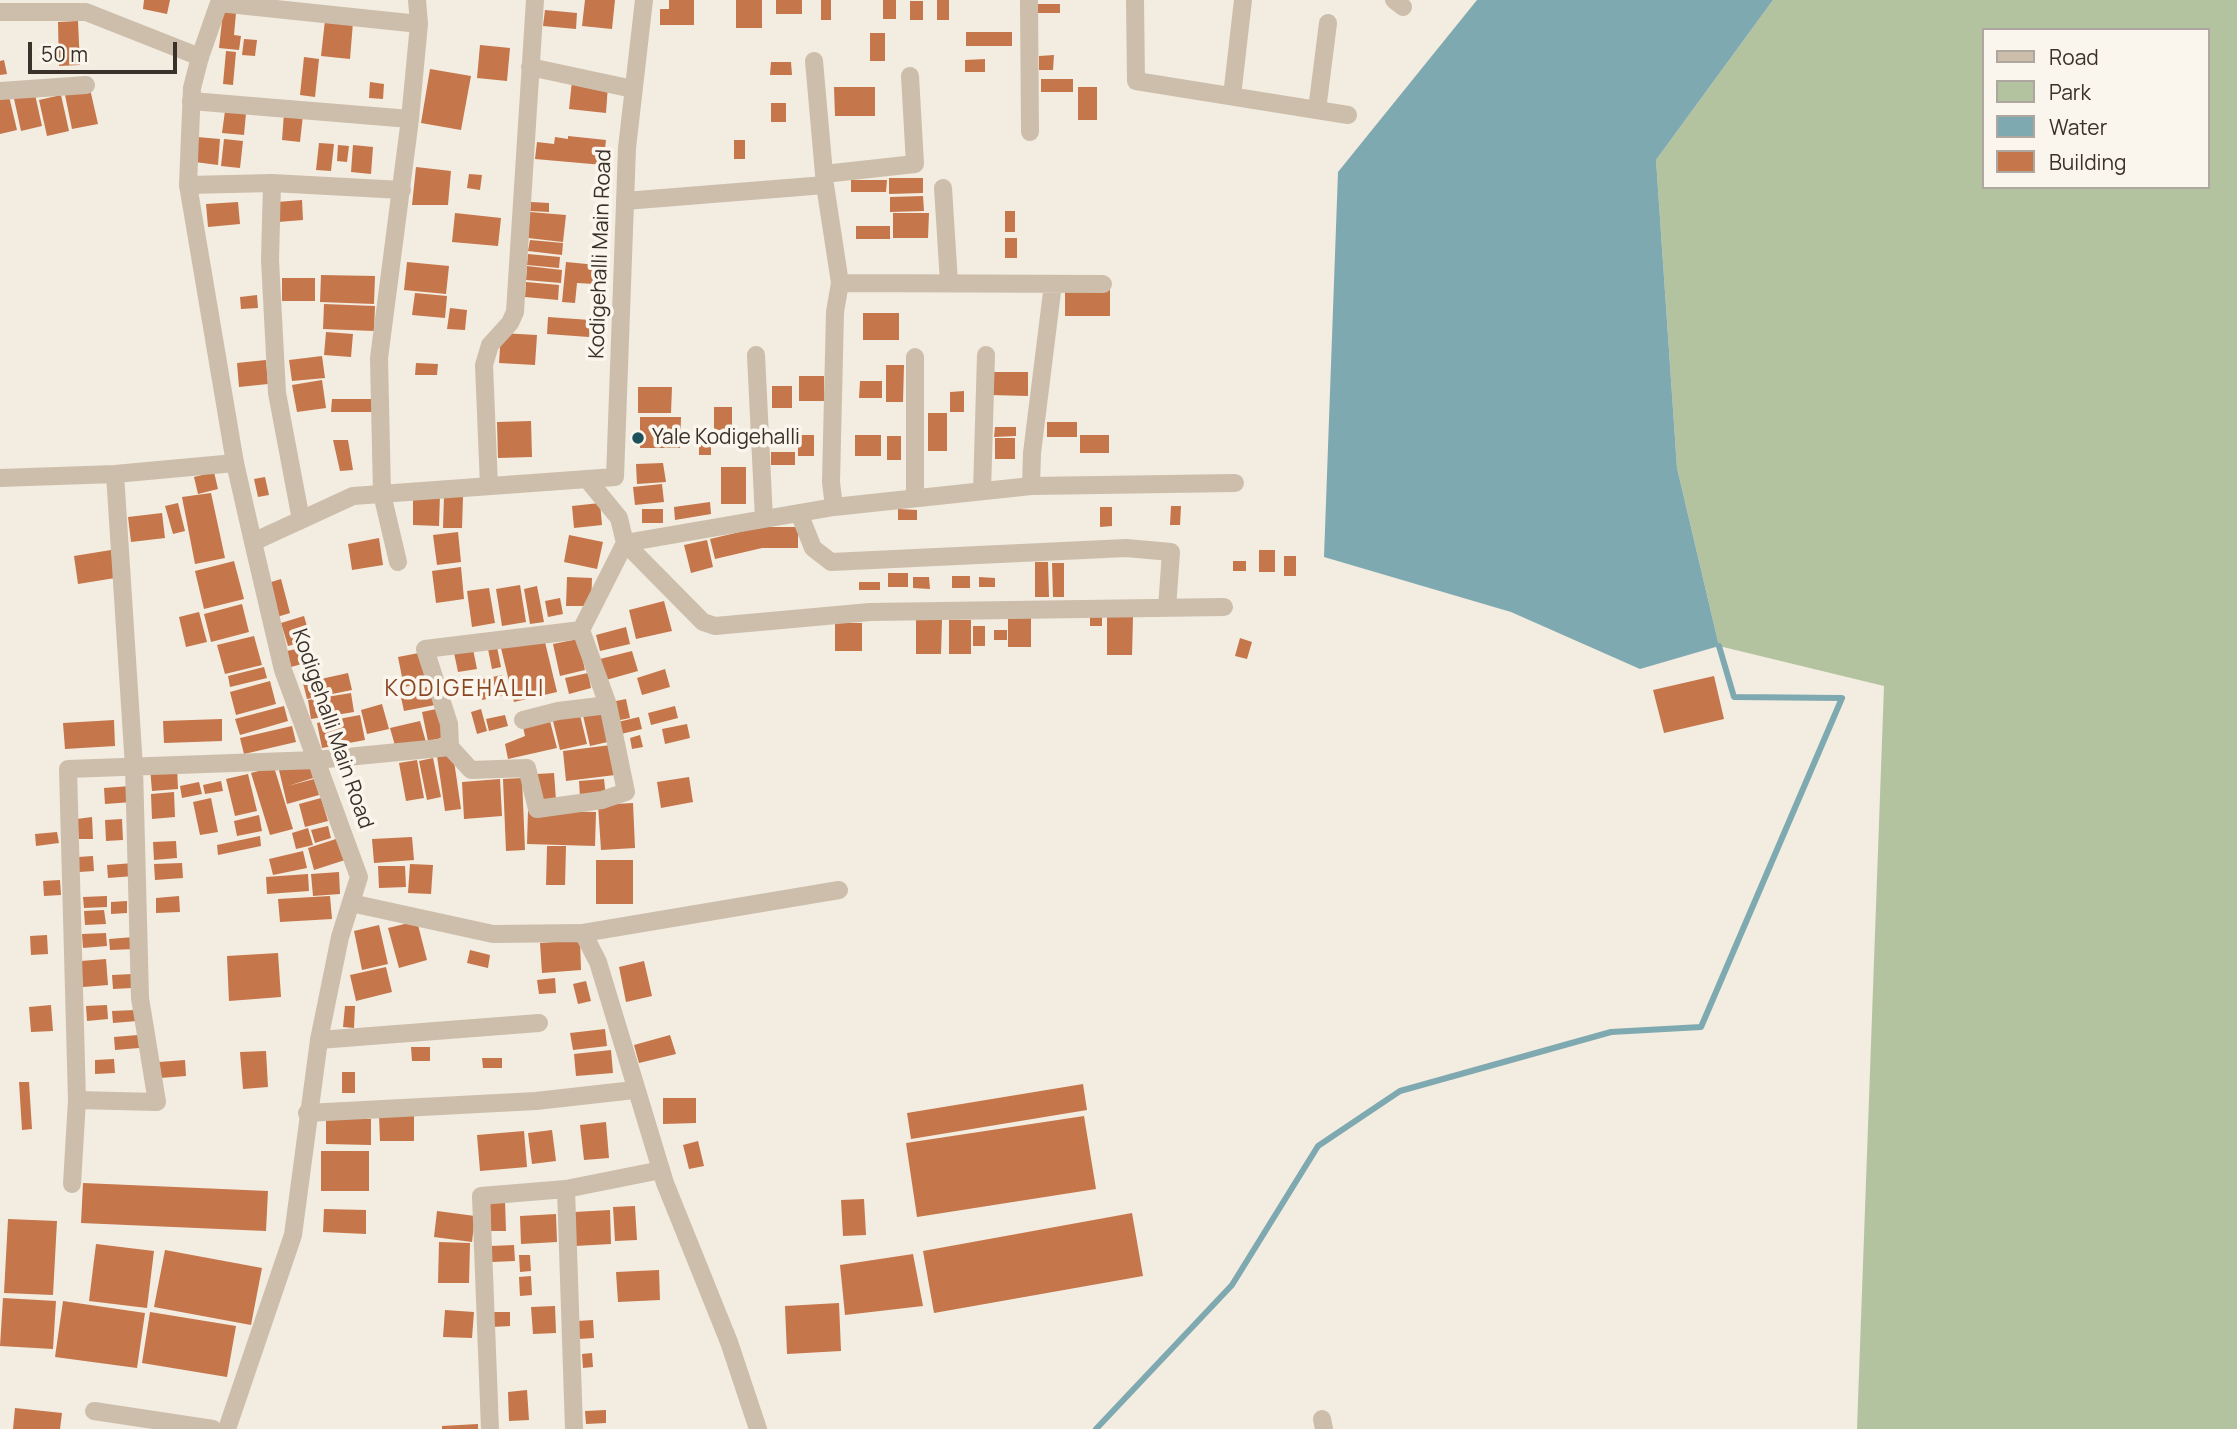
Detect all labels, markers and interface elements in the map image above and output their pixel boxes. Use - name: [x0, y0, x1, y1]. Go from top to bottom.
- scale bar: [32, 28, 180, 72]
- legend: [1982, 28, 2209, 189]
- text: 50 m: [41, 40, 88, 68]
- text: Road: [2049, 43, 2099, 71]
- text: Park: [2049, 78, 2091, 106]
- text: Water: [2049, 113, 2107, 141]
- text: Building: [2049, 148, 2126, 176]
- street label: Kodigehalli Main Road: [585, 149, 617, 359]
- place label: Yale Kodigehalli: [652, 425, 800, 451]
- marker: Yale Kodigehalli: [630, 430, 646, 446]
- street label: Kodigehalli Main Road: [286, 626, 378, 832]
- district label: KODIGEHALLI: [386, 676, 544, 704]

